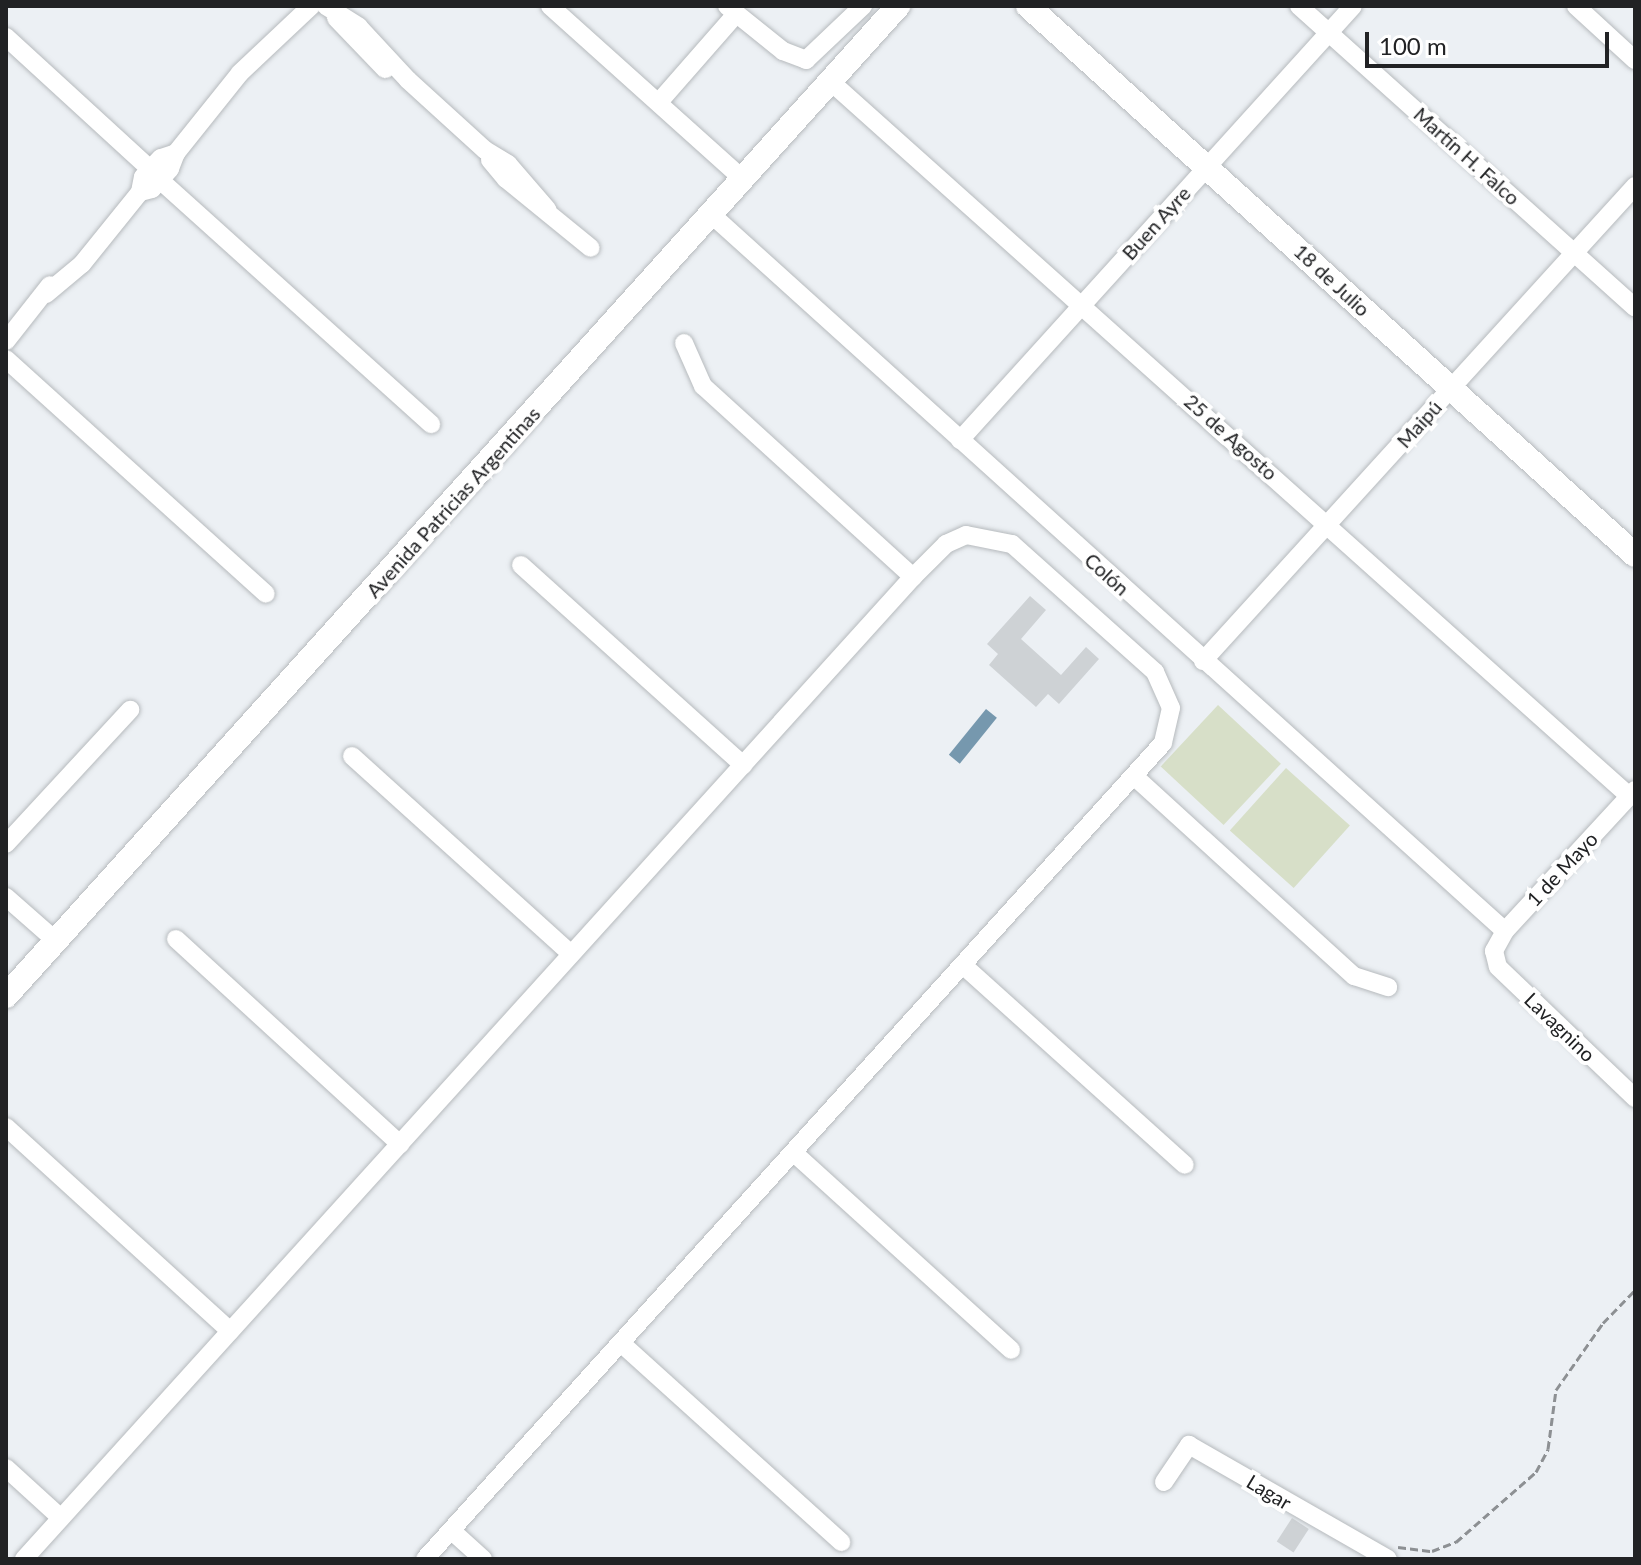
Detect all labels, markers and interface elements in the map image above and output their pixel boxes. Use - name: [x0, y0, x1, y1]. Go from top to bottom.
- scale bar: [1369, 16, 1613, 66]
- text: 100 m: [1379, 31, 1447, 60]
- street label: Martín H. Falco: [1409, 102, 1525, 210]
- street label: Buen Ayre: [1117, 181, 1195, 265]
- street label: 18 de Julio: [1289, 239, 1375, 321]
- street label: 25 de Agosto: [1179, 389, 1283, 485]
- street label: Maipú: [1392, 395, 1446, 453]
- street label: Avenida Patricias Argentinas: [361, 402, 545, 602]
- street label: Colón: [1080, 548, 1134, 600]
- street label: 1 de Mayo: [1522, 827, 1602, 911]
- street label: Lavagnino: [1520, 987, 1600, 1067]
- street label: Lagar: [1242, 1469, 1296, 1515]

